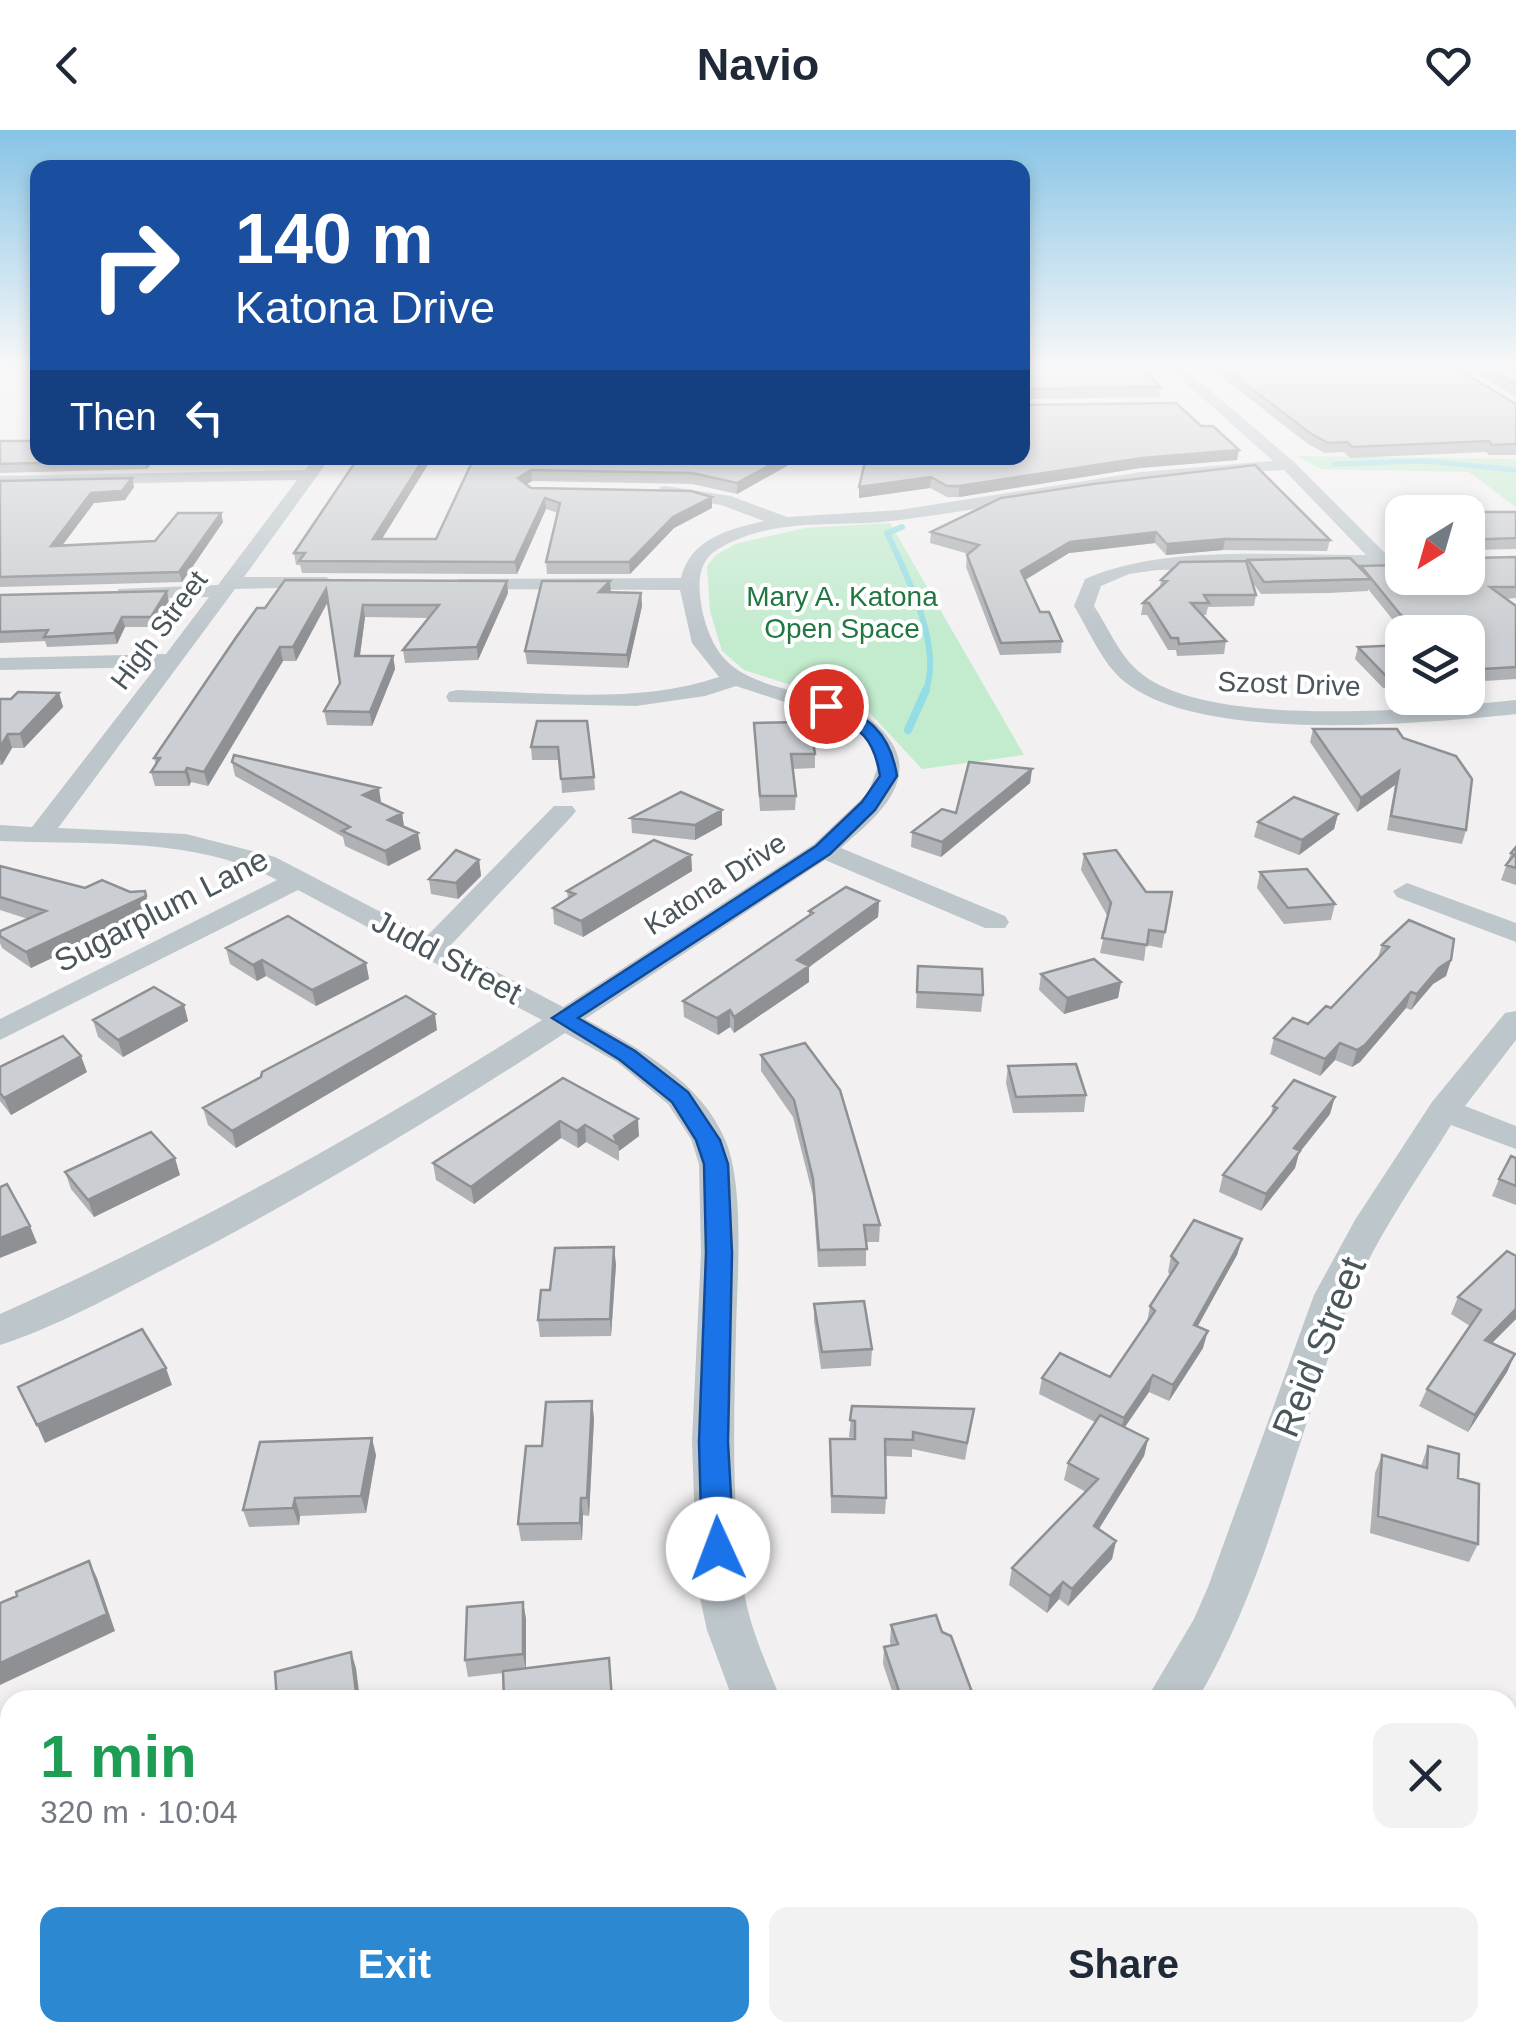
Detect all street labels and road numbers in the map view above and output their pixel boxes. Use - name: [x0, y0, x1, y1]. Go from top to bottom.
- street label: High Street: [104, 565, 214, 695]
- street label: Szost Drive: [1217, 666, 1361, 702]
- street label: Katona Drive: [639, 827, 791, 941]
- street label: Sugarplum Lane: [48, 841, 274, 979]
- street label: Judd Street: [366, 903, 528, 1011]
- street label: Reid Street: [1264, 1251, 1374, 1443]

